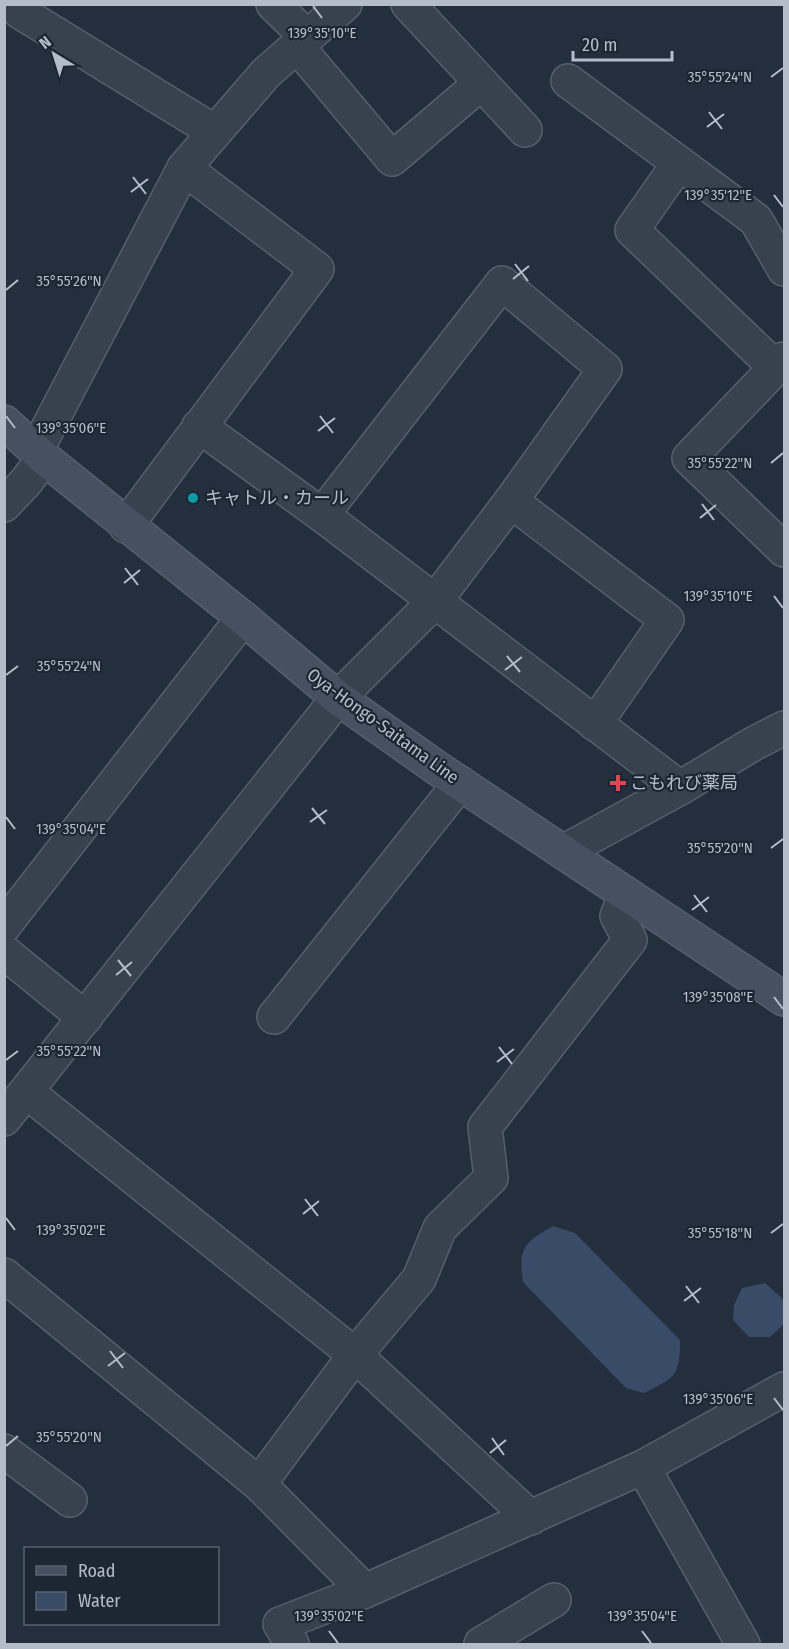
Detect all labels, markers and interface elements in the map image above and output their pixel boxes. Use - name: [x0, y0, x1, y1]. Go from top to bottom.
- north arrow: [24, 24, 84, 84]
- text: 139°35'10"E: [287, 24, 357, 42]
- scale bar: [573, 24, 672, 62]
- text: N: [35, 32, 55, 53]
- text: 20 m: [582, 34, 617, 56]
- text: 35°55'24"N: [688, 68, 752, 86]
- text: 139°35'12"E: [684, 186, 752, 204]
- text: 35°55'26"N: [36, 272, 102, 290]
- text: 139°35'06"E: [36, 419, 106, 437]
- text: 35°55'22"N: [688, 454, 752, 472]
- place label: キャトル・カール: [205, 487, 349, 509]
- marker: キャトル・カール: [186, 491, 200, 505]
- text: 139°35'10"E: [683, 587, 753, 605]
- text: 35°55'24"N: [37, 657, 101, 675]
- street label: Oya-Hongo-Saitama Line: [303, 663, 463, 789]
- place label: こもれび薬局: [630, 772, 738, 794]
- marker: こもれび薬局: [611, 776, 625, 790]
- text: 139°35'04"E: [36, 820, 106, 838]
- text: 35°55'20"N: [687, 839, 753, 857]
- text: 139°35'08"E: [683, 988, 753, 1006]
- text: 35°55'22"N: [37, 1042, 101, 1060]
- text: 139°35'02"E: [36, 1221, 106, 1239]
- text: 35°55'18"N: [688, 1224, 752, 1242]
- text: 139°35'06"E: [683, 1390, 753, 1408]
- text: 35°55'20"N: [36, 1428, 102, 1446]
- legend: [24, 1547, 219, 1625]
- text: Road: [78, 1560, 115, 1582]
- text: Water: [78, 1590, 121, 1612]
- text: 139°35'02"E: [294, 1607, 364, 1625]
- text: 139°35'04"E: [607, 1607, 677, 1625]

